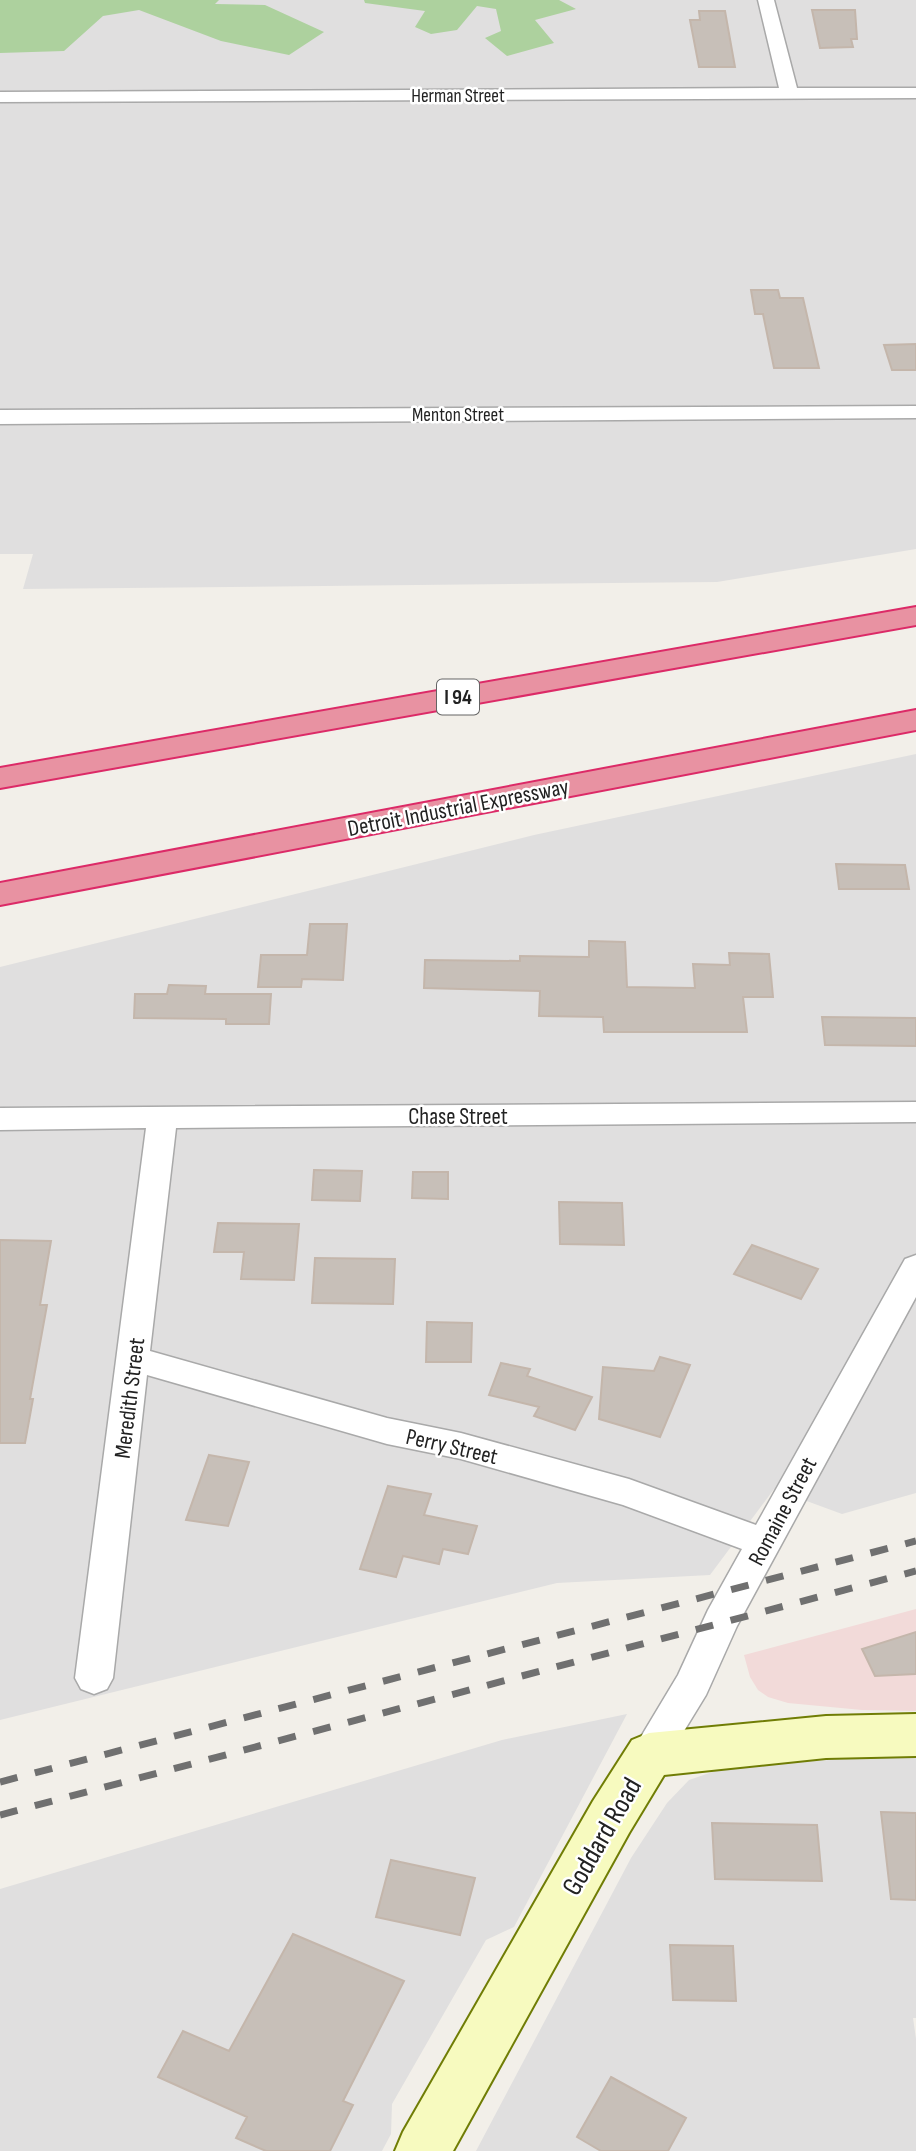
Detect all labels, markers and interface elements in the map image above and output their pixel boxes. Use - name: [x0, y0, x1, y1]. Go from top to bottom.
- street label: Herman Street: [411, 85, 505, 108]
- street label: Menton Street: [412, 404, 504, 427]
- road number: I 94: [437, 680, 479, 714]
- street label: Detroit Industrial Expressway: [345, 773, 571, 843]
- street label: Chase Street: [408, 1103, 508, 1131]
- street label: Meredith Street: [109, 1336, 151, 1460]
- street label: Perry Street: [403, 1423, 500, 1471]
- street label: Romaine Street: [743, 1452, 823, 1571]
- street label: Goddard Road: [555, 1772, 649, 1901]

